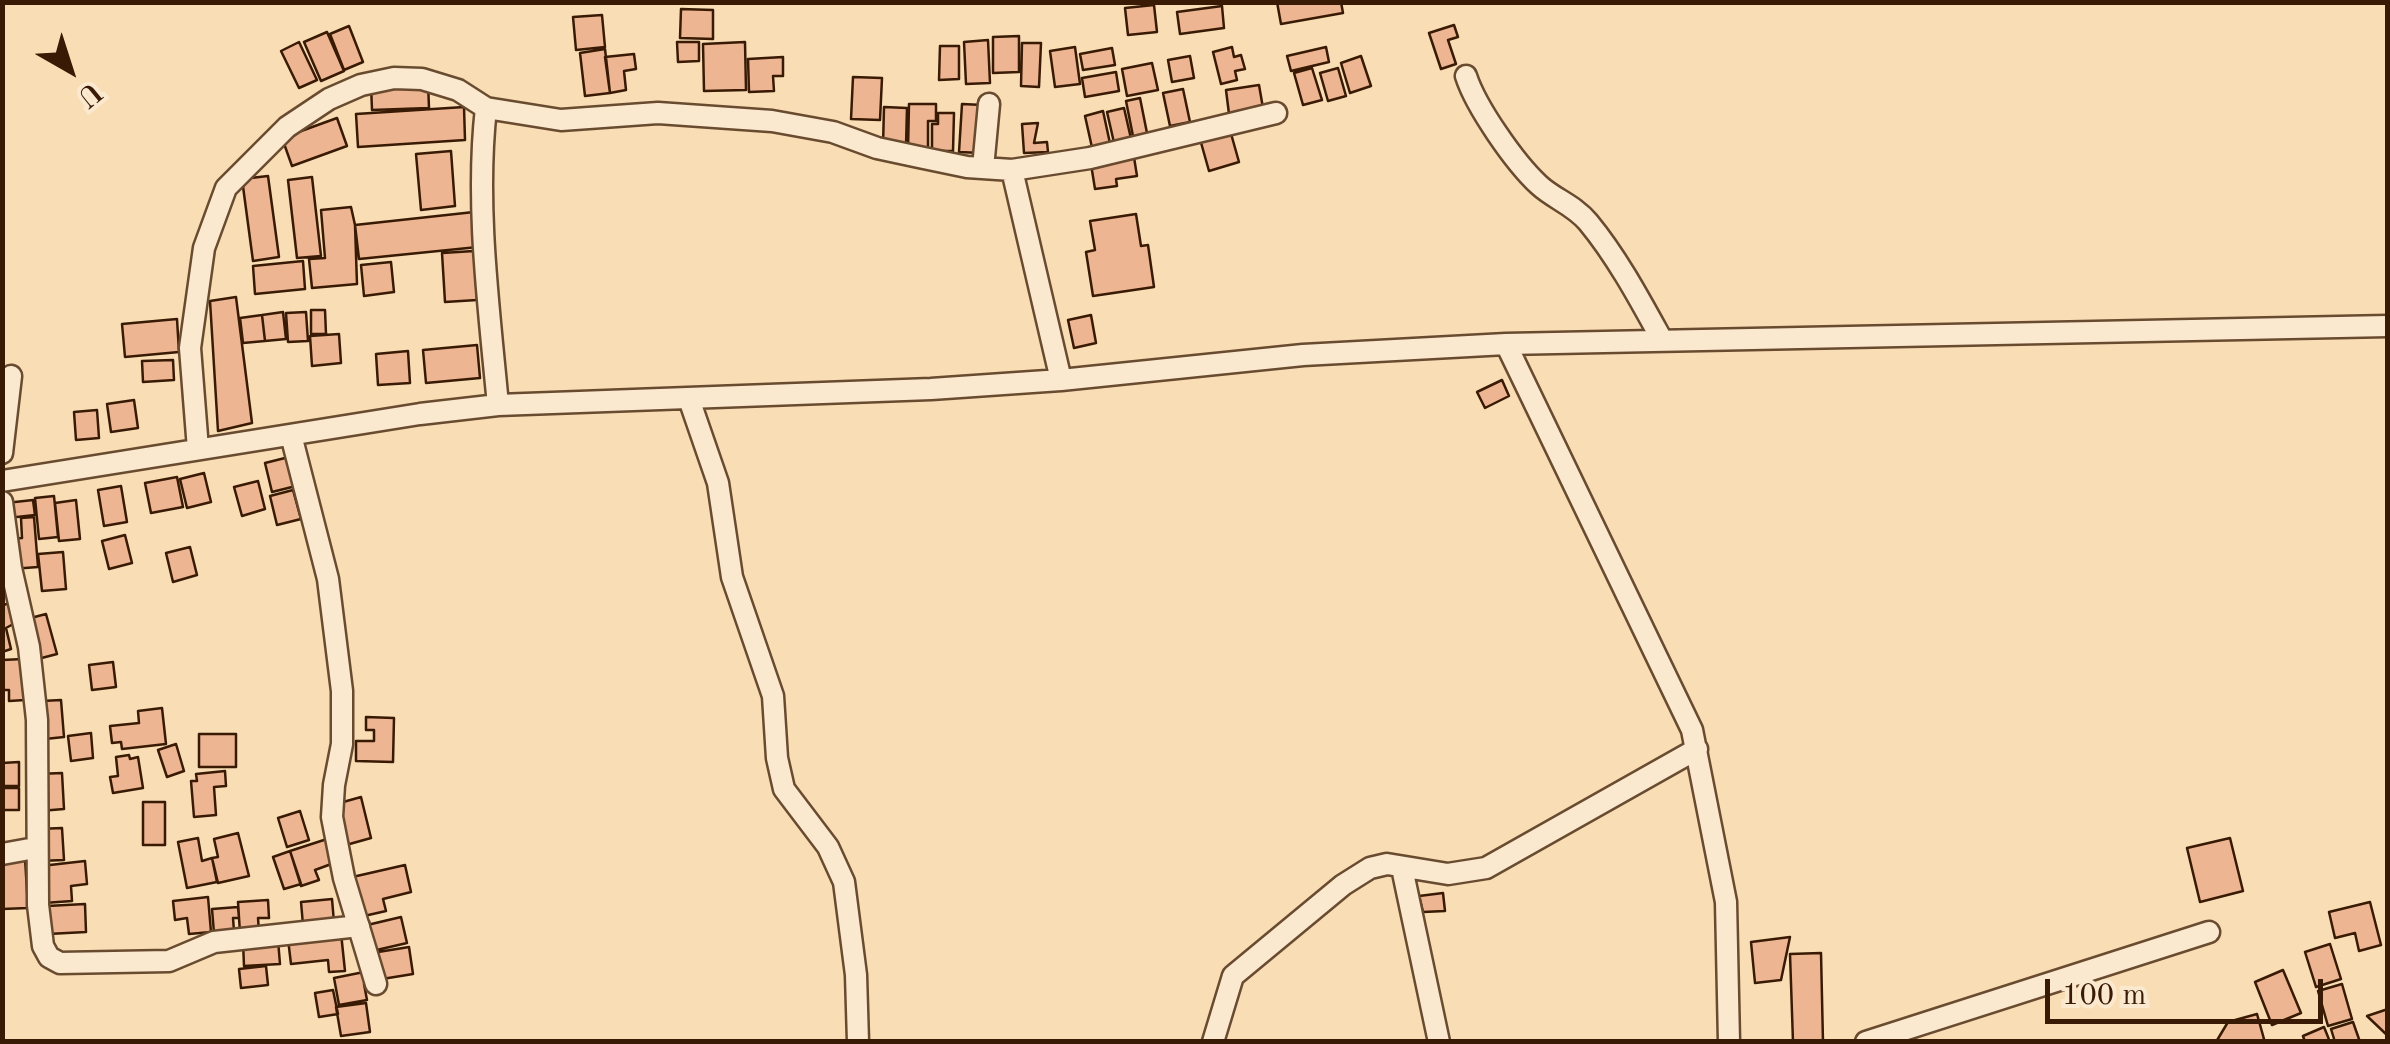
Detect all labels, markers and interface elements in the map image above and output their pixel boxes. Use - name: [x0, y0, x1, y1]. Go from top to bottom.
- north arrow: [20, 20, 120, 120]
- text: U: [71, 75, 106, 111]
- scale bar: [2050, 959, 2328, 1021]
- text: 100 m: [2062, 981, 2146, 1011]

